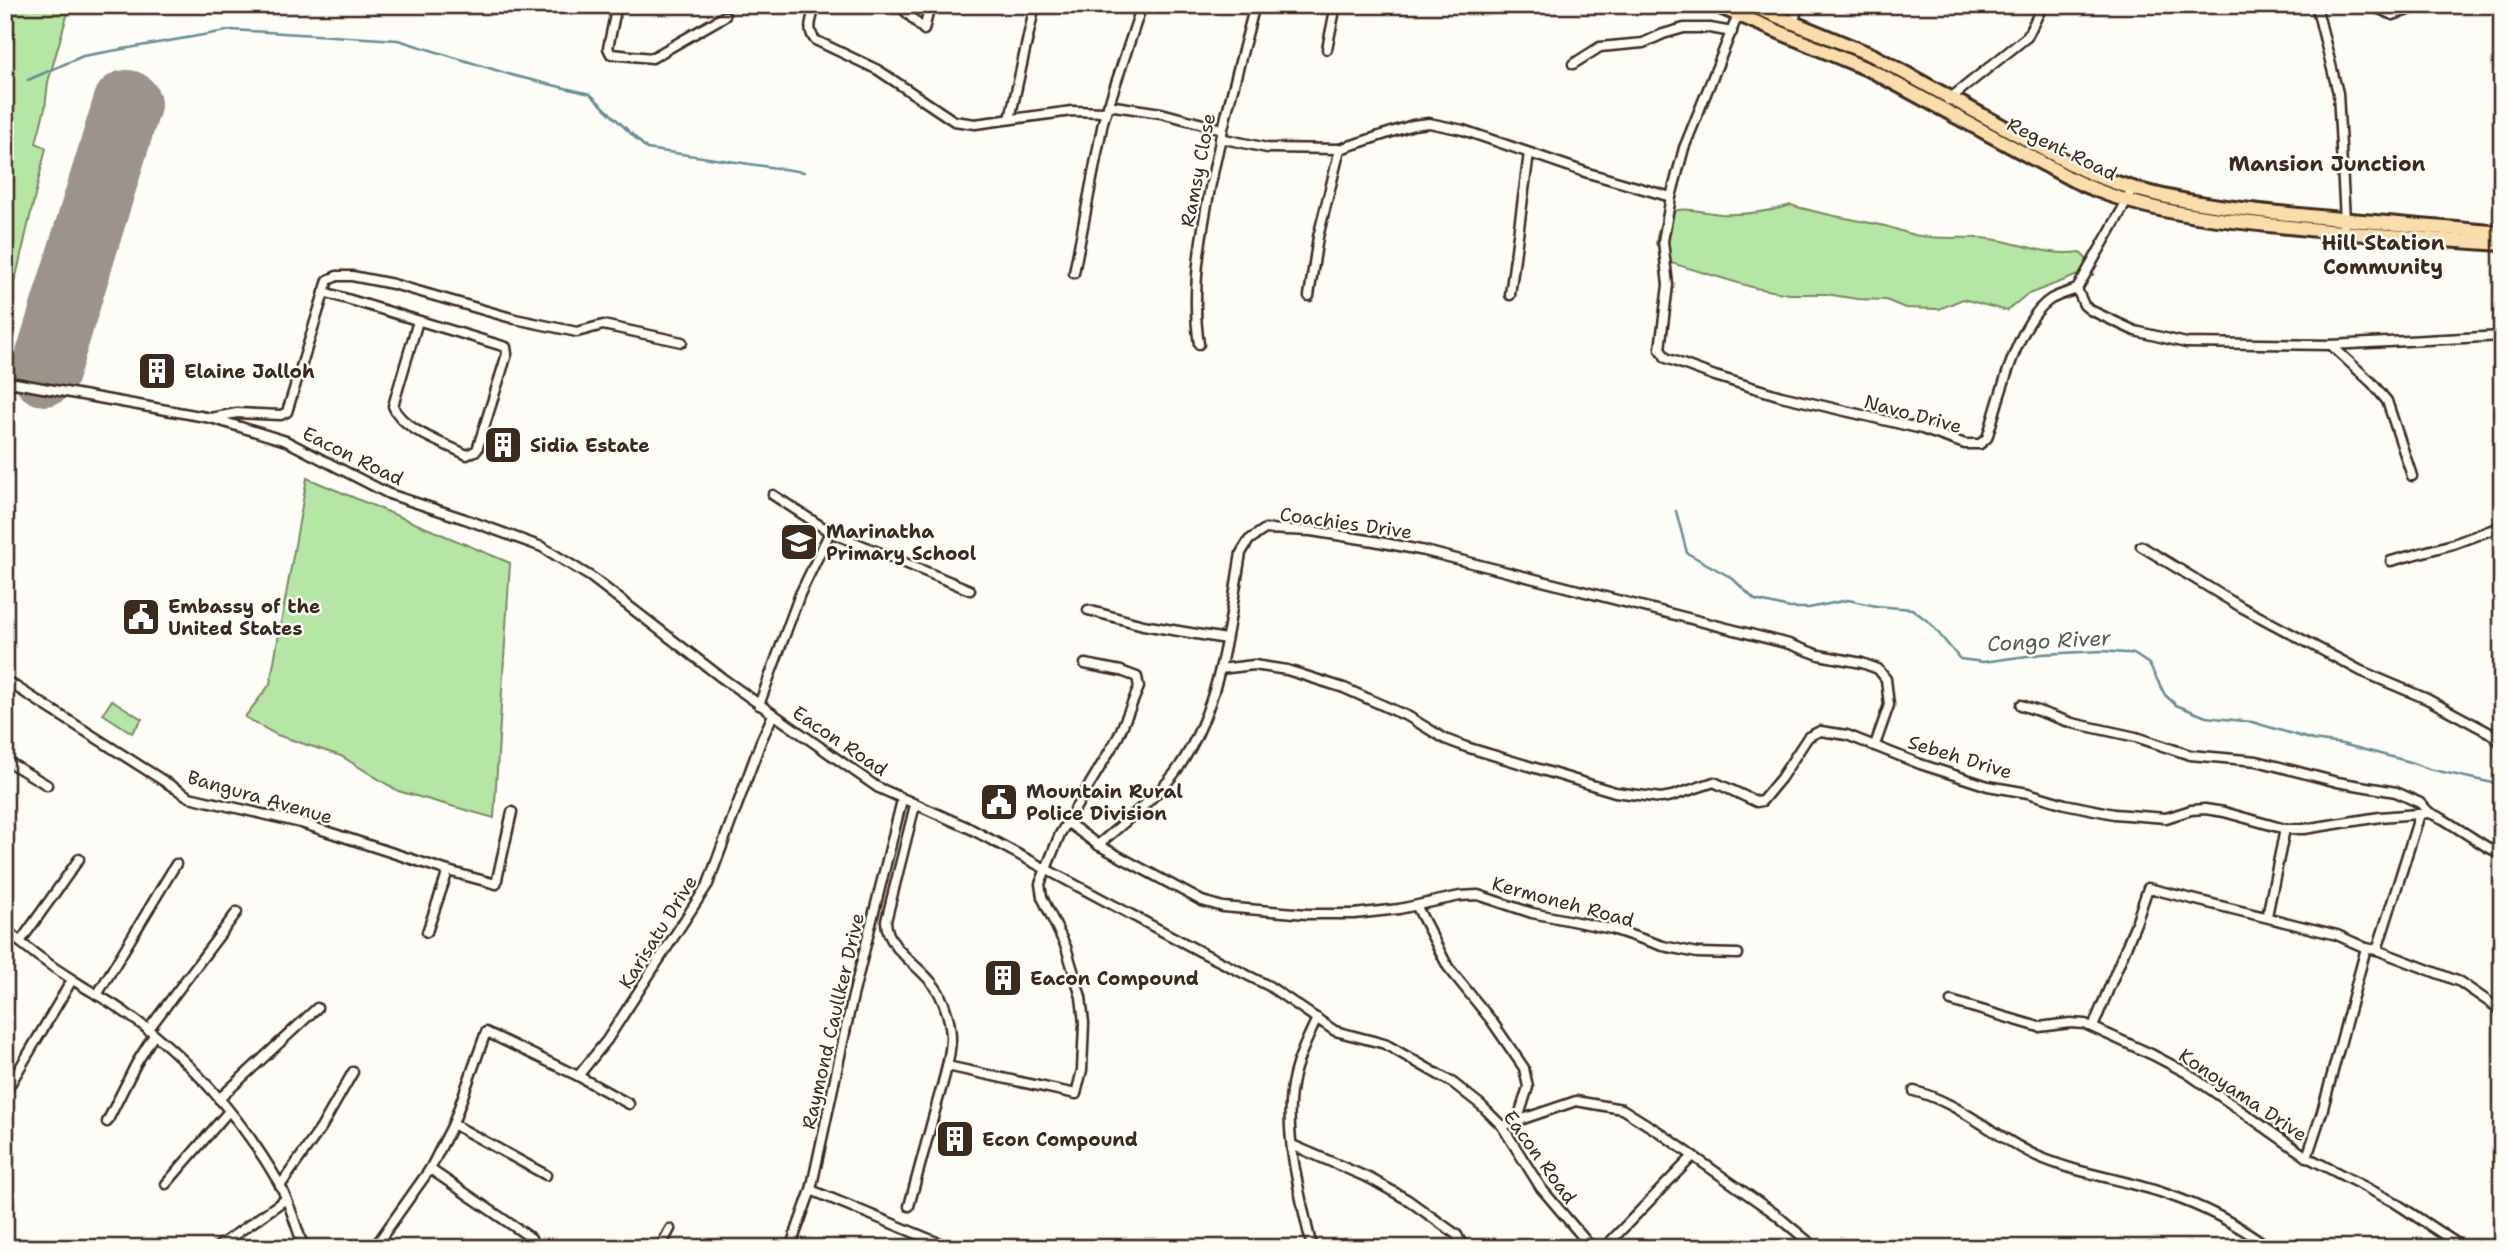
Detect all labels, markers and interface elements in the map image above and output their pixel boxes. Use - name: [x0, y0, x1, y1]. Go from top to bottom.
- street label: Ramsy Close: [1175, 111, 1221, 229]
- street label: Regent Road: [2003, 112, 2121, 186]
- district label: Mansion Junction: [2228, 150, 2426, 178]
- district label: Hill Station Community: [2321, 229, 2445, 281]
- building icon: Elaine Jalloh: [136, 350, 178, 392]
- place label: Elaine Jalloh: [184, 359, 315, 384]
- street label: Navo Drive: [1862, 389, 1964, 439]
- street label: Eacon Road: [298, 421, 408, 491]
- building icon: Sidia Estate: [482, 424, 524, 466]
- place label: Sidia Estate: [530, 433, 650, 458]
- street label: Coachies Drive: [1278, 501, 1414, 545]
- place label: Marinatha Primary School: [826, 519, 977, 566]
- school or university icon: Marinatha Primary School: [778, 521, 820, 563]
- place label: Embassy of the United States: [168, 594, 321, 641]
- public building icon: Embassy of the United States: [120, 596, 162, 638]
- water label: Congo River: [1986, 624, 2113, 658]
- street label: Eacon Road: [788, 700, 892, 782]
- street label: Sebeh Drive: [1905, 729, 2015, 785]
- street label: Bangura Avenue: [185, 764, 335, 830]
- place label: Mountain Rural Police Division: [1026, 779, 1183, 826]
- public building icon: Mountain Rural Police Division: [978, 781, 1020, 823]
- street label: Karisatu Drive: [613, 871, 703, 993]
- street label: Kermoneh Road: [1489, 871, 1637, 933]
- street label: Raymond Caullker Drive: [796, 910, 870, 1132]
- building icon: Eacon Compound: [982, 957, 1024, 999]
- place label: Eacon Compound: [1030, 966, 1199, 991]
- street label: Konoyama Drive: [2174, 1043, 2312, 1147]
- street label: Eacon Road: [1498, 1105, 1582, 1209]
- building icon: Econ Compound: [934, 1118, 976, 1160]
- place label: Econ Compound: [982, 1127, 1138, 1152]

